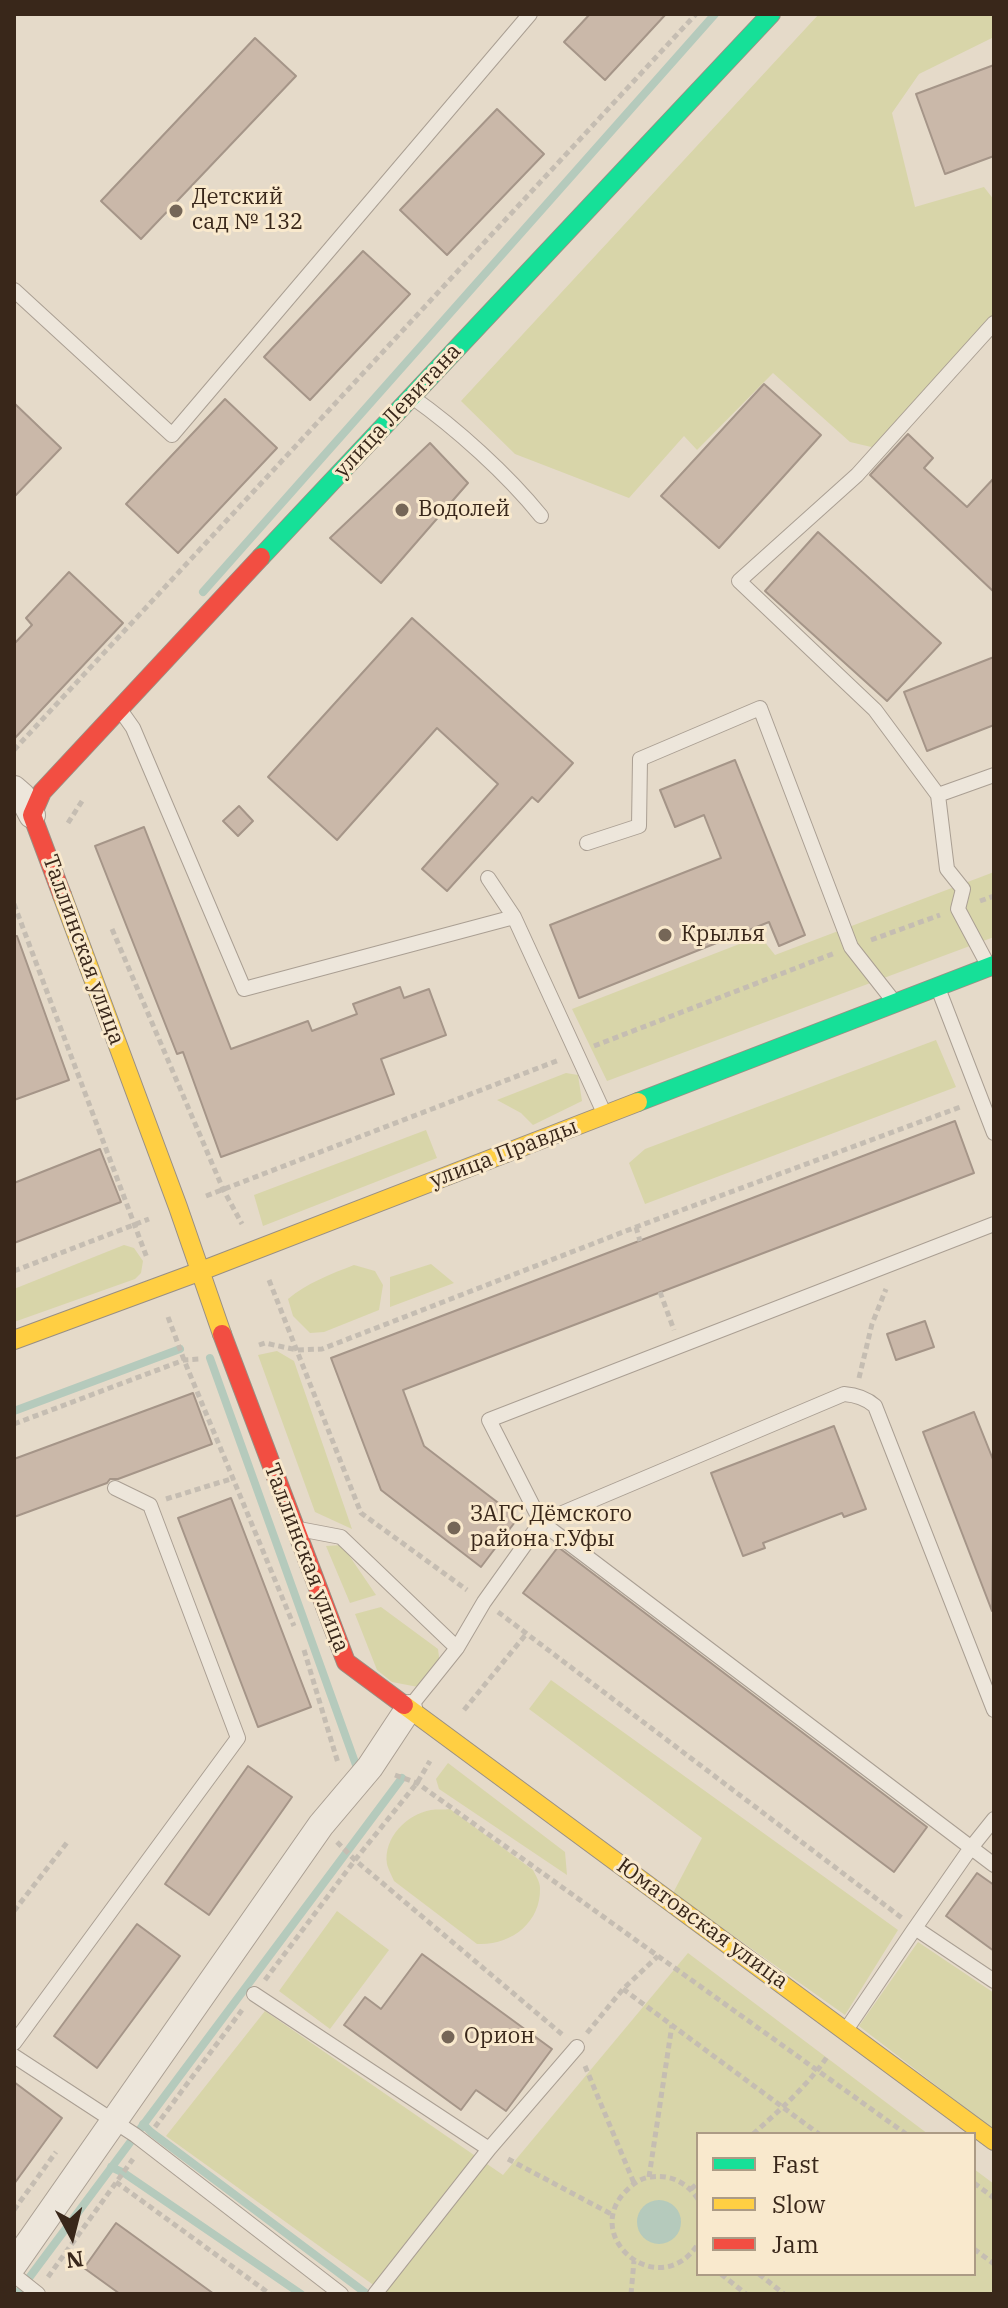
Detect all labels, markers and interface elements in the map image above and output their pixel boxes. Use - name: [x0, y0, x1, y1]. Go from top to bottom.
- place label: Детский сад № 132: [192, 185, 303, 236]
- marker: Детский сад № 132: [167, 202, 185, 220]
- street label: улица Левитана: [329, 338, 467, 484]
- place label: Водолей: [418, 497, 510, 523]
- marker: Водолей: [393, 501, 411, 519]
- street label: Таллинская улица: [36, 851, 130, 1049]
- place label: Крылья: [681, 922, 765, 948]
- marker: Крылья: [656, 926, 674, 944]
- street label: улица Правды: [426, 1114, 582, 1194]
- street label: Таллинская улица: [258, 1460, 354, 1656]
- place label: ЗАГС Дёмского района г.Уфы: [470, 1502, 632, 1554]
- marker: ЗАГС Дёмского района г.Уфы: [445, 1519, 463, 1537]
- street label: Юматовская улица: [611, 1853, 793, 1995]
- place label: Орион: [464, 2024, 535, 2050]
- marker: Орион: [439, 2028, 457, 2046]
- legend: [696, 2132, 976, 2276]
- text: Fast: [772, 2148, 819, 2180]
- text: Slow: [772, 2188, 825, 2220]
- north arrow: [32, 2196, 112, 2276]
- text: Jam: [772, 2228, 819, 2260]
- text: N: [65, 2245, 85, 2276]

